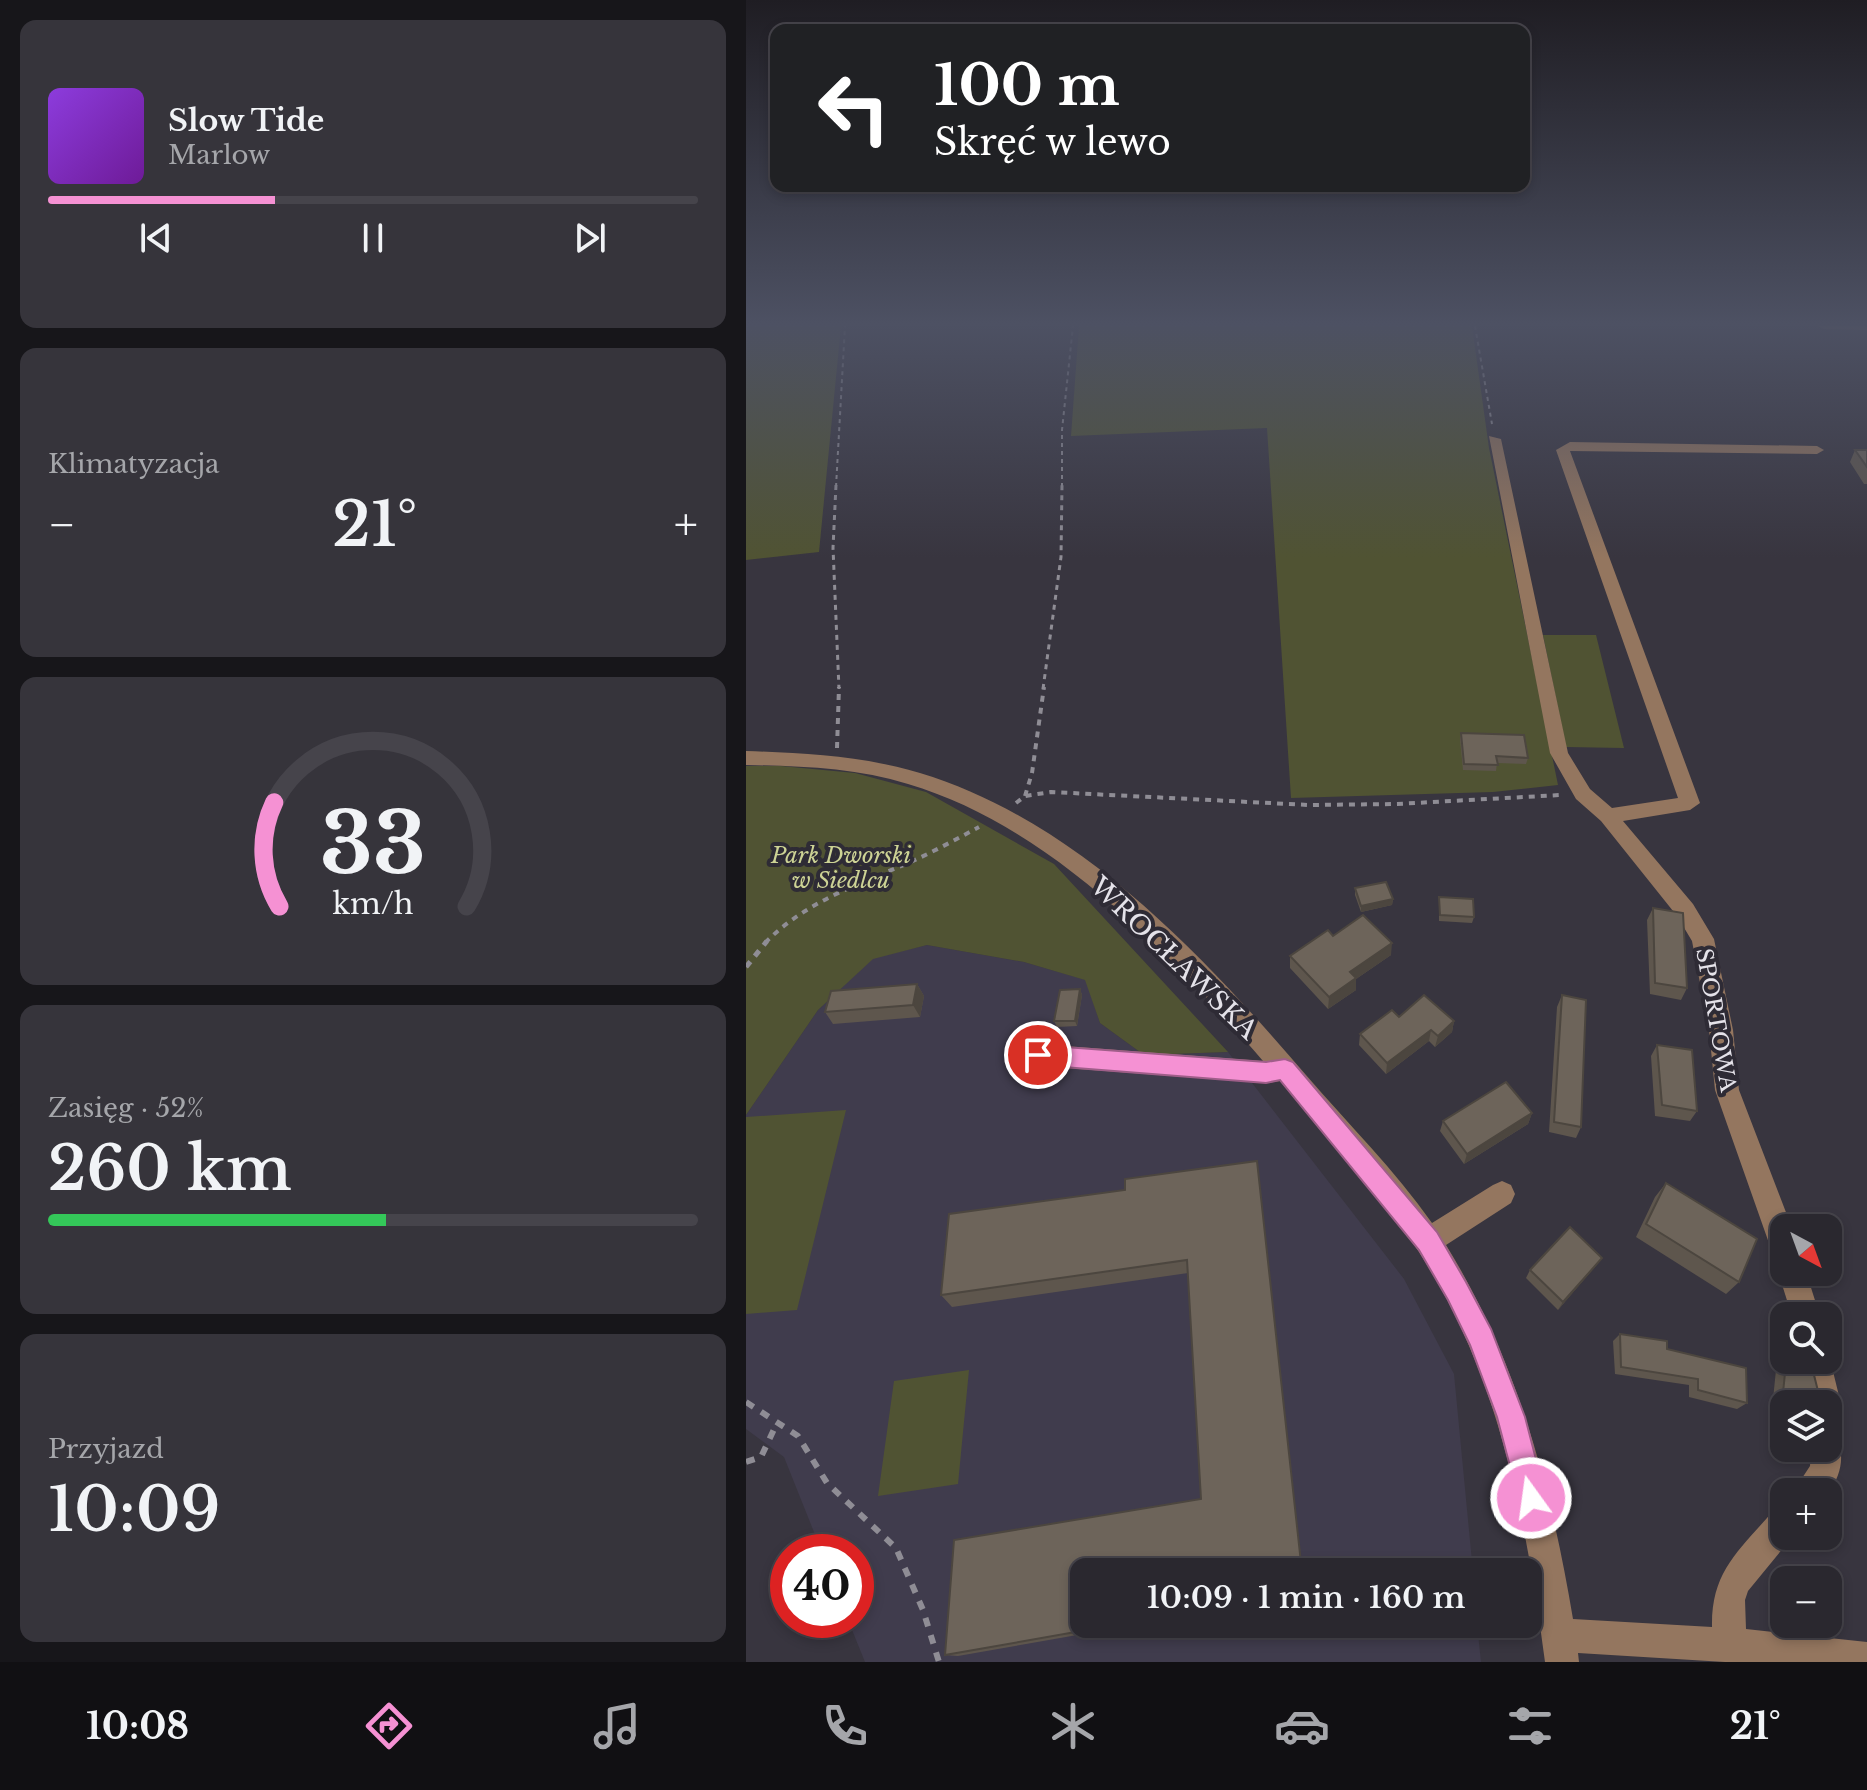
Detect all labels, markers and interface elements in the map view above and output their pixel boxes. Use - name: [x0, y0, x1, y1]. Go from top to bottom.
- text: 100 m: [934, 51, 1120, 120]
- icon: left: [802, 56, 906, 160]
- text: Slow Tide: [168, 102, 324, 139]
- text: Skręć w lewo: [934, 120, 1171, 165]
- text: Marlow: [168, 139, 270, 171]
- icon: previous: [134, 216, 178, 260]
- icon: pause: [351, 216, 395, 260]
- icon: next: [568, 216, 612, 260]
- text: Klimatyzacja: [48, 448, 219, 480]
- text: 21°: [332, 488, 417, 562]
- text: −: [48, 497, 76, 552]
- text: +: [674, 497, 698, 552]
- text: 33: [320, 792, 426, 895]
- park label: Park Dworski w Siedlcu: [770, 842, 911, 894]
- street label: WROCŁAWSKA: [1083, 869, 1265, 1047]
- text: km/h: [332, 886, 414, 922]
- street label: SPORTOWA: [1690, 946, 1742, 1095]
- pin: [1004, 1021, 1072, 1089]
- icon: arrive: [1016, 1033, 1060, 1077]
- text: Zasięg · 52%: [48, 1092, 204, 1124]
- text: 260 km: [48, 1132, 292, 1206]
- north arrow: [1770, 1214, 1842, 1286]
- map controls: [1770, 1214, 1842, 1638]
- button: search: [1770, 1302, 1842, 1374]
- button: layers: [1770, 1390, 1842, 1462]
- text: Przyjazd: [48, 1433, 164, 1465]
- position arrow: [1489, 1456, 1573, 1540]
- text: 10:09: [48, 1473, 220, 1547]
- button: +: [1770, 1478, 1842, 1550]
- speed limit sign: 40: [770, 1534, 874, 1638]
- button: −: [1770, 1566, 1842, 1638]
- text: 10:09 · 1 min · 160 m: [1147, 1579, 1465, 1616]
- icon: directions: [361, 1698, 417, 1754]
- icon: music: [589, 1698, 645, 1754]
- icon: phone: [817, 1698, 873, 1754]
- icon: climate: [1045, 1698, 1101, 1754]
- icon: car: [1274, 1698, 1330, 1754]
- icon: filters: [1502, 1698, 1558, 1754]
- text: 10:08: [86, 1704, 189, 1749]
- text: 21°: [1730, 1704, 1781, 1749]

